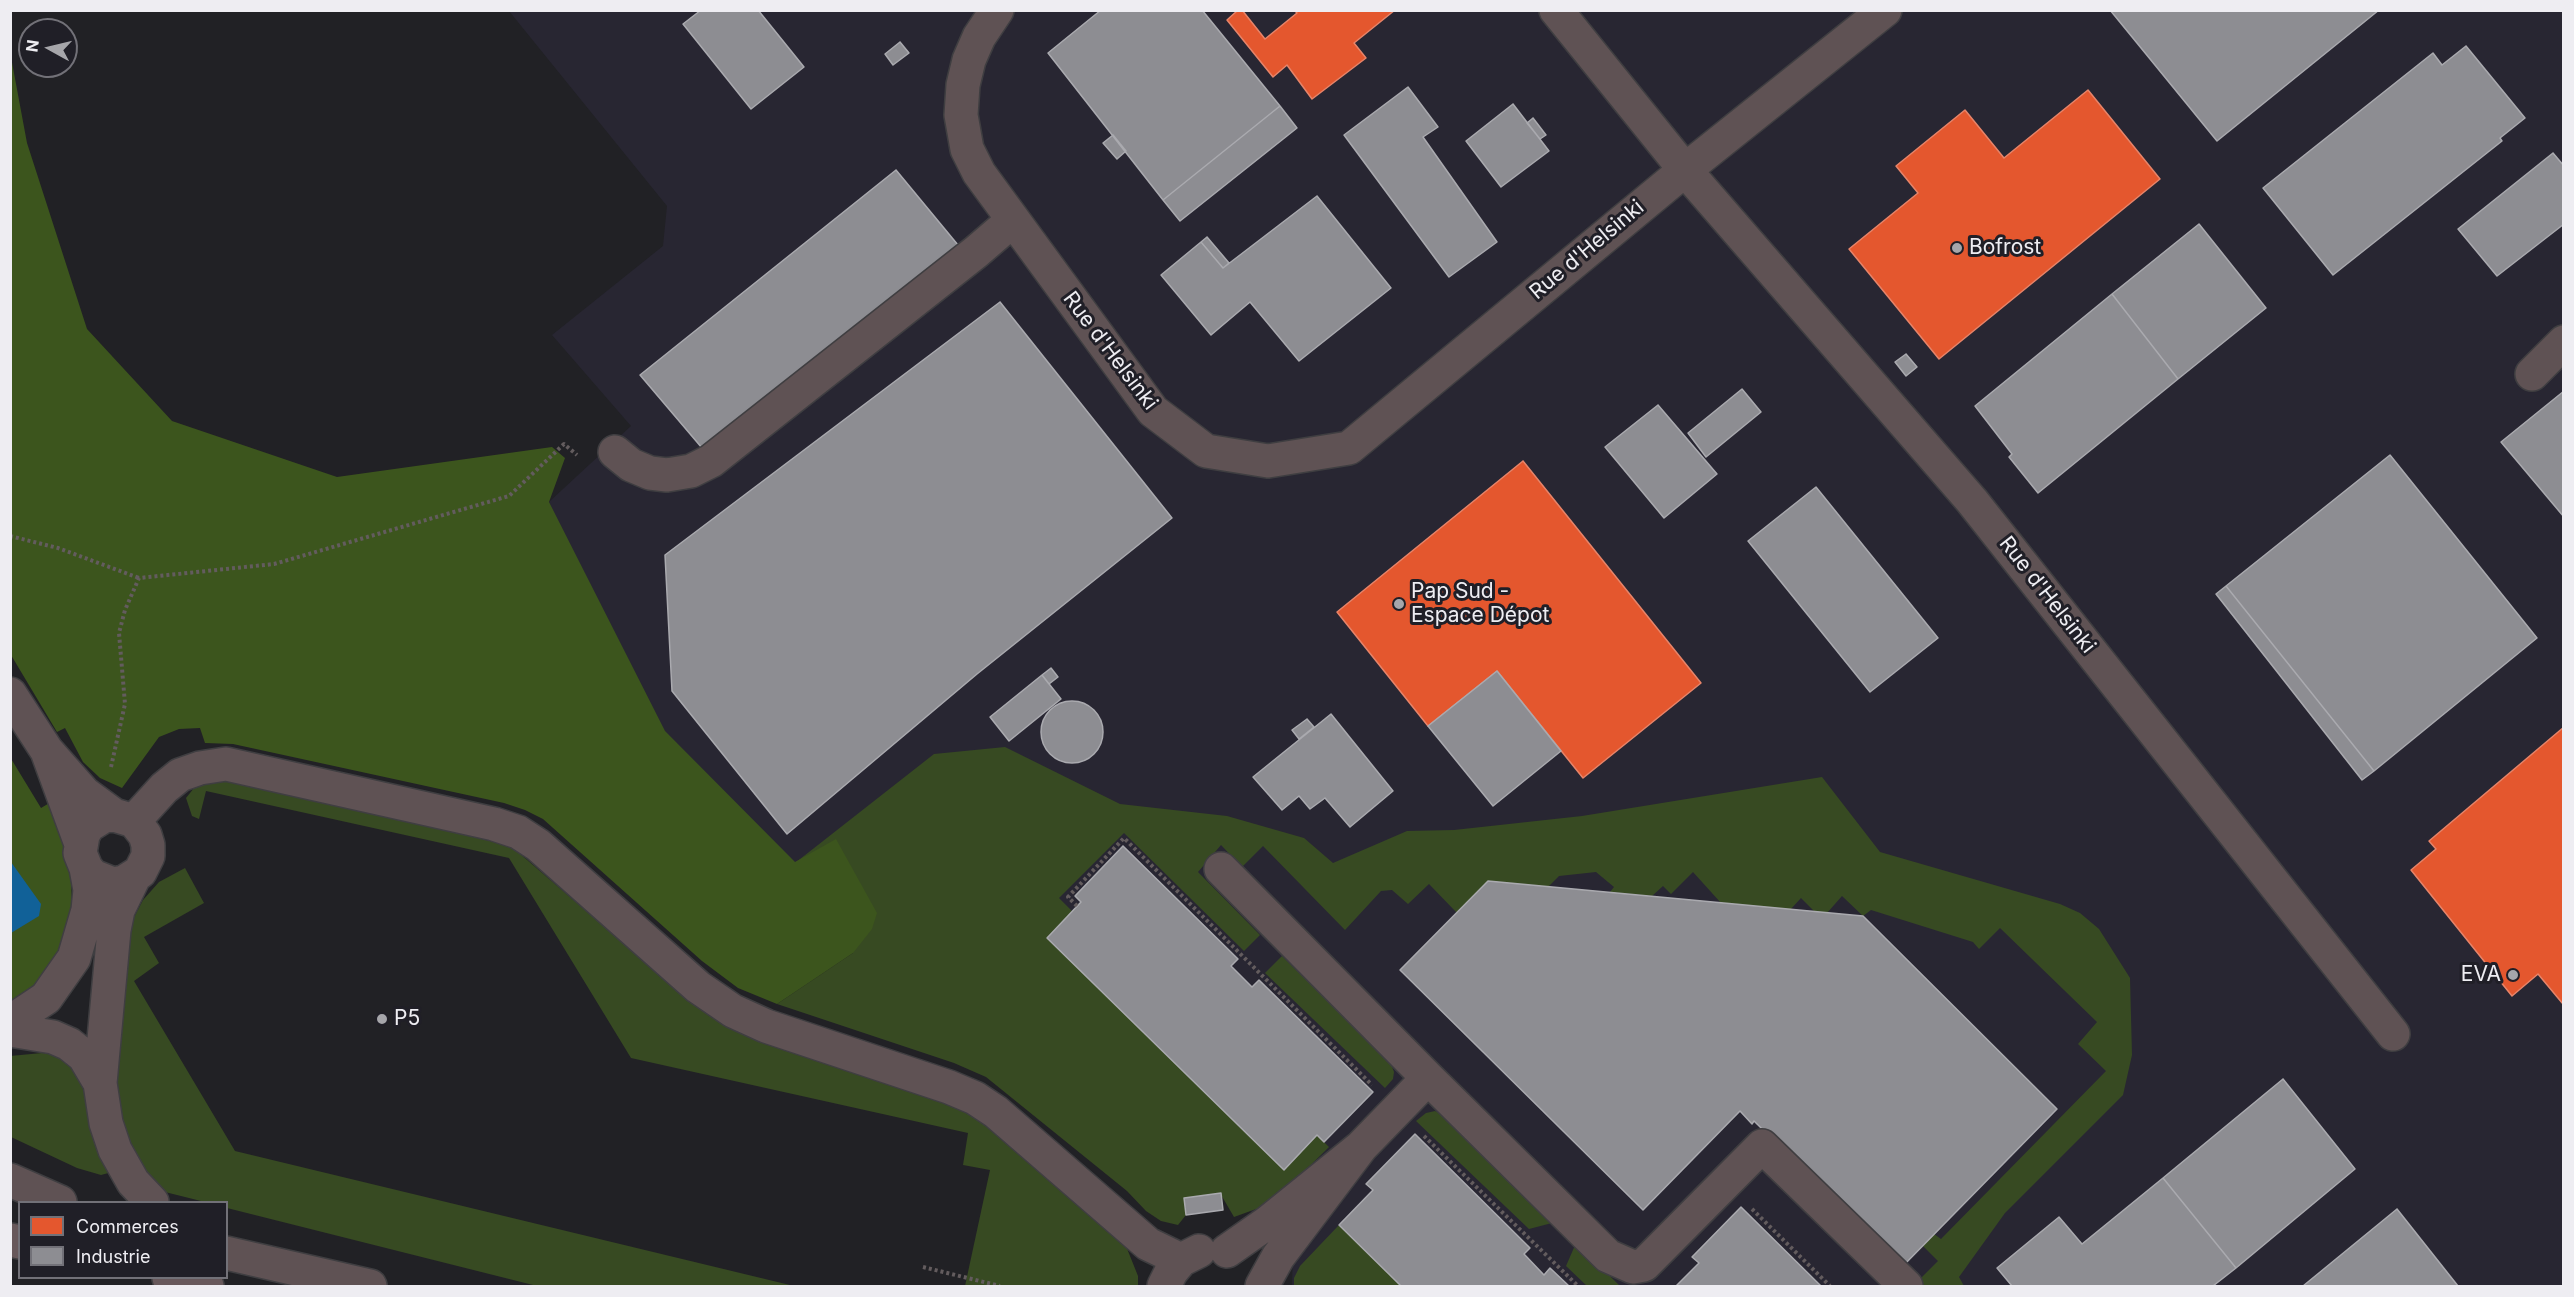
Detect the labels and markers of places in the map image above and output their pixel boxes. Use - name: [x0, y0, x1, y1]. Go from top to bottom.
- place label: Bofrost: [1969, 235, 2041, 261]
- marker: Bofrost: [1950, 241, 1964, 255]
- place label: Pap Sud - Espace Dépot: [1411, 579, 1549, 629]
- marker: Pap Sud - Espace Dépot: [1392, 597, 1406, 611]
- place label: EVA: [2461, 962, 2501, 988]
- marker: EVA: [2506, 968, 2520, 982]
- place label: P5: [394, 1006, 420, 1032]
- marker: P5: [375, 1012, 389, 1026]

